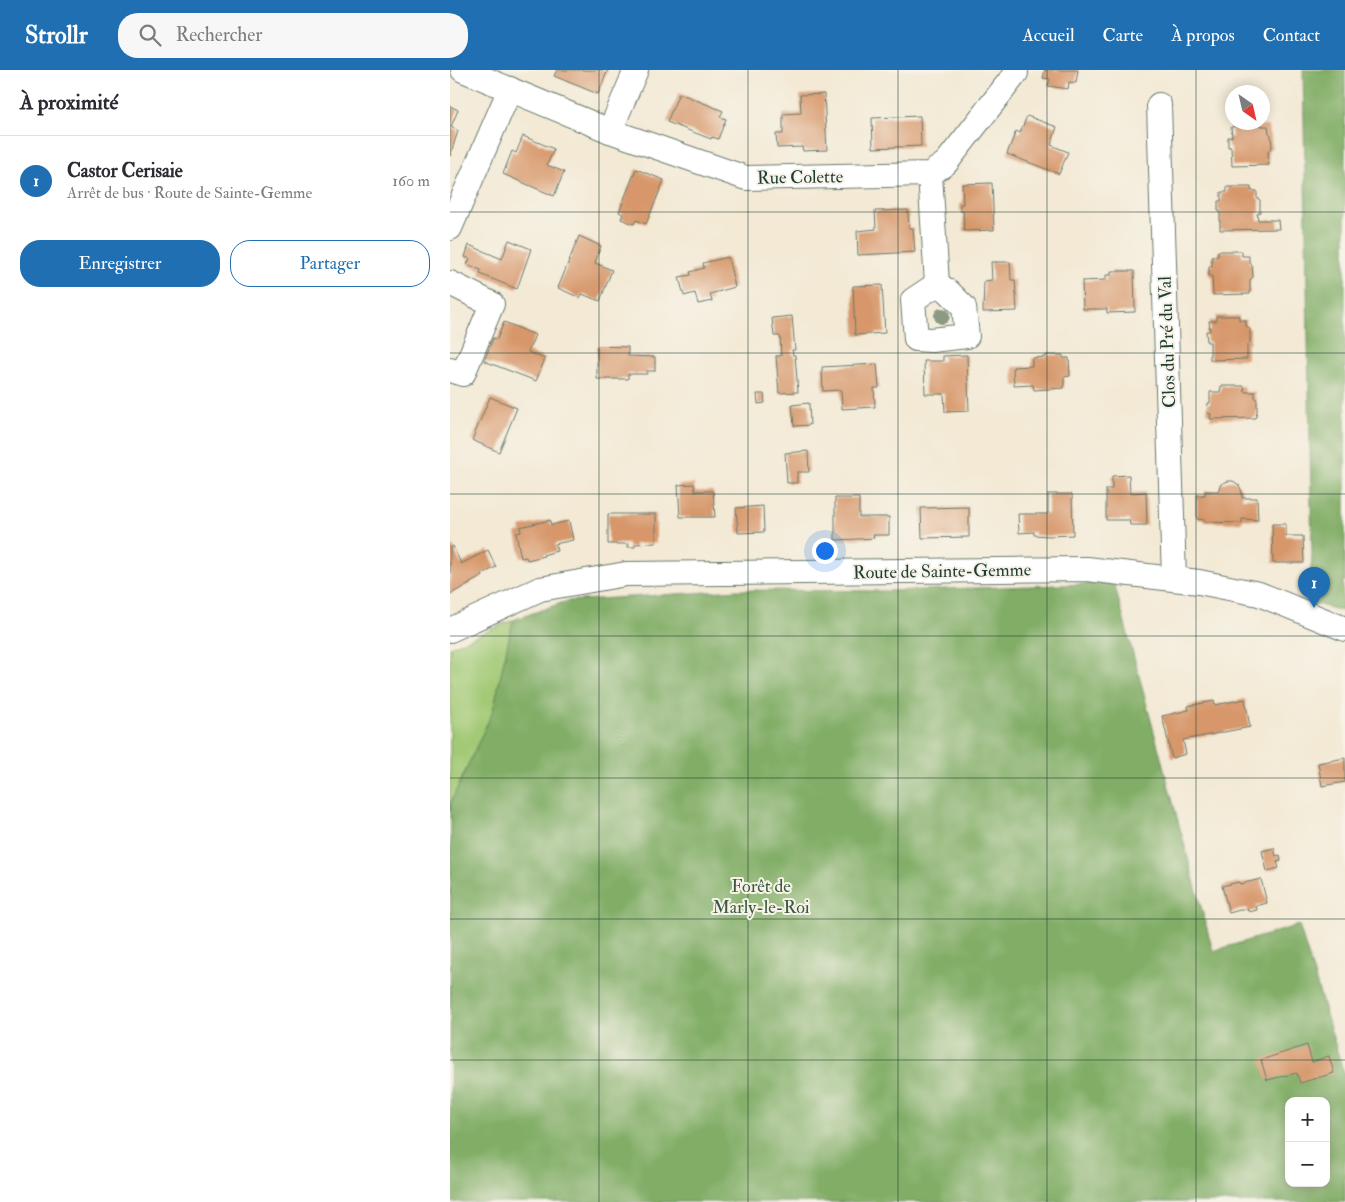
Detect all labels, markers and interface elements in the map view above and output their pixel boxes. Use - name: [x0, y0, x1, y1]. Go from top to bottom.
- search box: [118, 13, 468, 58]
- text: Strollr: [25, 20, 88, 51]
- icon: search: [136, 21, 164, 49]
- text: Rechercher: [176, 23, 262, 47]
- text: Accueil: [1022, 24, 1075, 47]
- text: Carte: [1103, 24, 1143, 47]
- text: À propos: [1171, 24, 1235, 47]
- text: Contact: [1263, 24, 1320, 47]
- north arrow: [1225, 85, 1270, 130]
- text: À proximité: [20, 89, 118, 116]
- text: Castor Cerisaie: [67, 159, 183, 183]
- street label: Rue Colette: [757, 165, 844, 190]
- text: 1: [33, 171, 39, 191]
- text: 160 m: [392, 171, 430, 191]
- text: Arrêt de bus · Route de Sainte-Gemme: [67, 183, 312, 203]
- button: Enregistrer: [20, 240, 220, 287]
- button: Partager: [230, 240, 430, 287]
- street label: Clos du Pré du Val: [1154, 275, 1181, 408]
- your location: [812, 538, 838, 564]
- street label: Route de Sainte-Gemme: [853, 558, 1032, 585]
- pin: 1: [1298, 567, 1330, 608]
- park label: Forêt de Marly-le-Roi: [712, 875, 810, 919]
- map controls: [1285, 1097, 1330, 1187]
- button: +: [1285, 1097, 1330, 1142]
- button: −: [1285, 1142, 1330, 1187]

